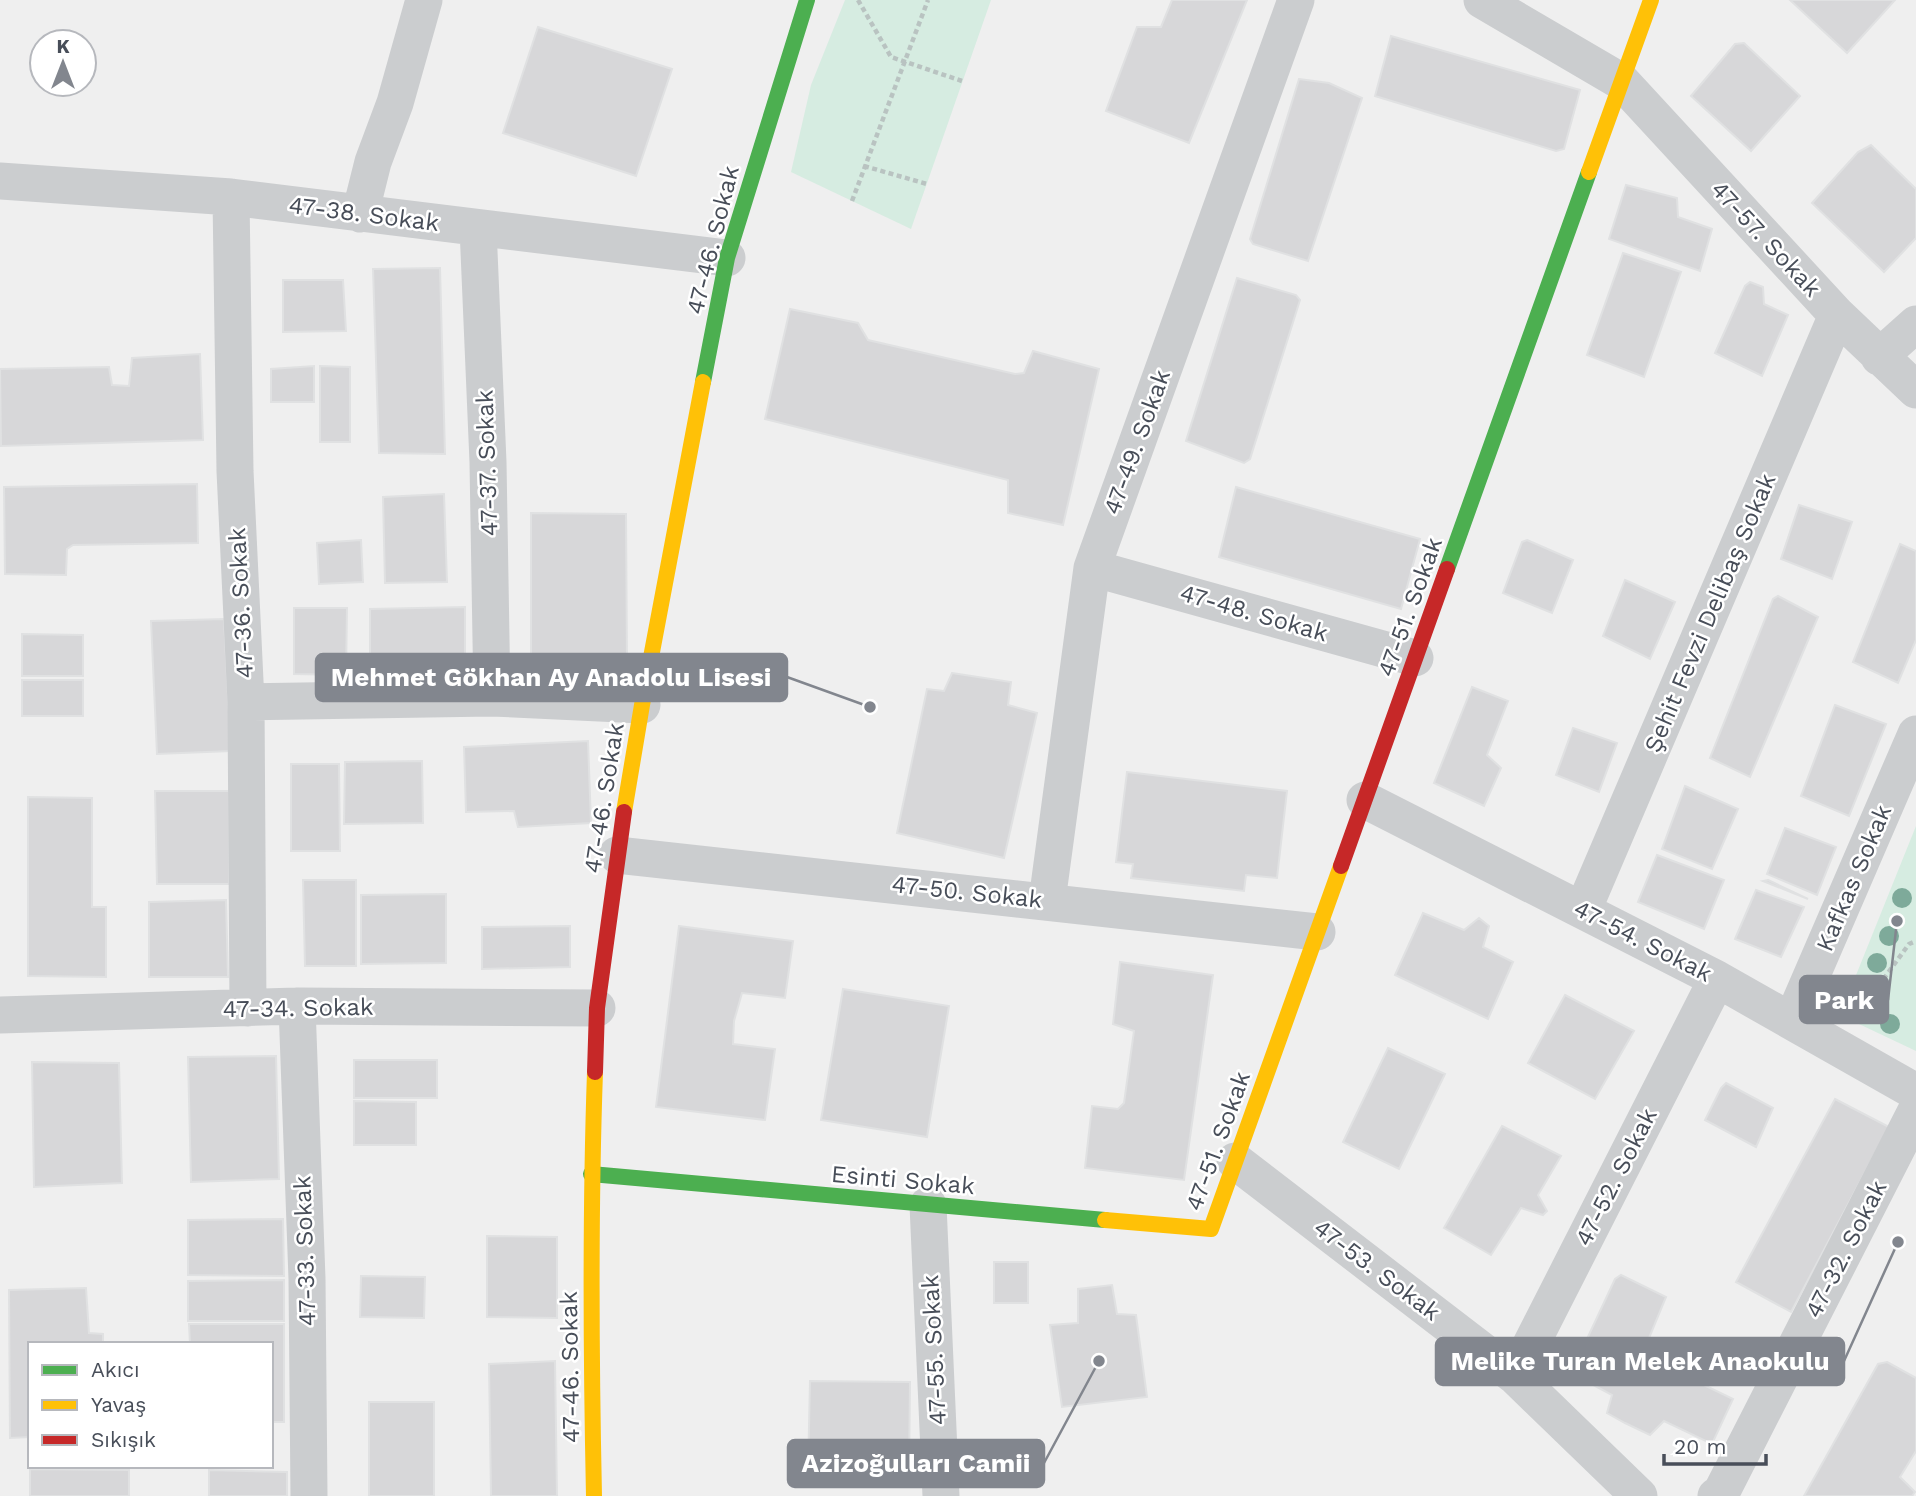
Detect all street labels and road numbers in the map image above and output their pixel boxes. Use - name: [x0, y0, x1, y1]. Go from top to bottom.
- street label: 47-46. Sokak: [681, 162, 745, 317]
- street label: 47-57. Sokak: [1705, 175, 1827, 303]
- street label: 47-38. Sokak: [287, 191, 441, 237]
- street label: 47-49. Sokak: [1098, 365, 1176, 518]
- street label: 47-37. Sokak: [470, 389, 504, 537]
- street label: Şehit Fevzi Delibaş Sokak: [1638, 469, 1782, 757]
- street label: 47-36. Sokak: [223, 526, 259, 679]
- street label: 47-51. Sokak: [1372, 533, 1448, 680]
- street label: 47-48. Sokak: [1177, 579, 1331, 648]
- street label: 47-46. Sokak: [578, 720, 630, 875]
- street label: Kafkas Sokak: [1811, 800, 1898, 955]
- street label: 47-50. Sokak: [890, 870, 1044, 914]
- street label: 47-54. Sokak: [1569, 894, 1717, 988]
- street label: 47-34. Sokak: [222, 993, 374, 1023]
- street label: 47-51. Sokak: [1180, 1067, 1256, 1214]
- street label: 47-52. Sokak: [1569, 1103, 1663, 1251]
- street label: Esinti Sokak: [830, 1160, 976, 1200]
- street label: 47-33. Sokak: [288, 1175, 322, 1327]
- street label: 47-32. Sokak: [1799, 1175, 1893, 1322]
- street label: 47-53. Sokak: [1308, 1213, 1446, 1327]
- street label: 47-55. Sokak: [916, 1274, 952, 1426]
- street label: 47-46. Sokak: [555, 1290, 585, 1443]

